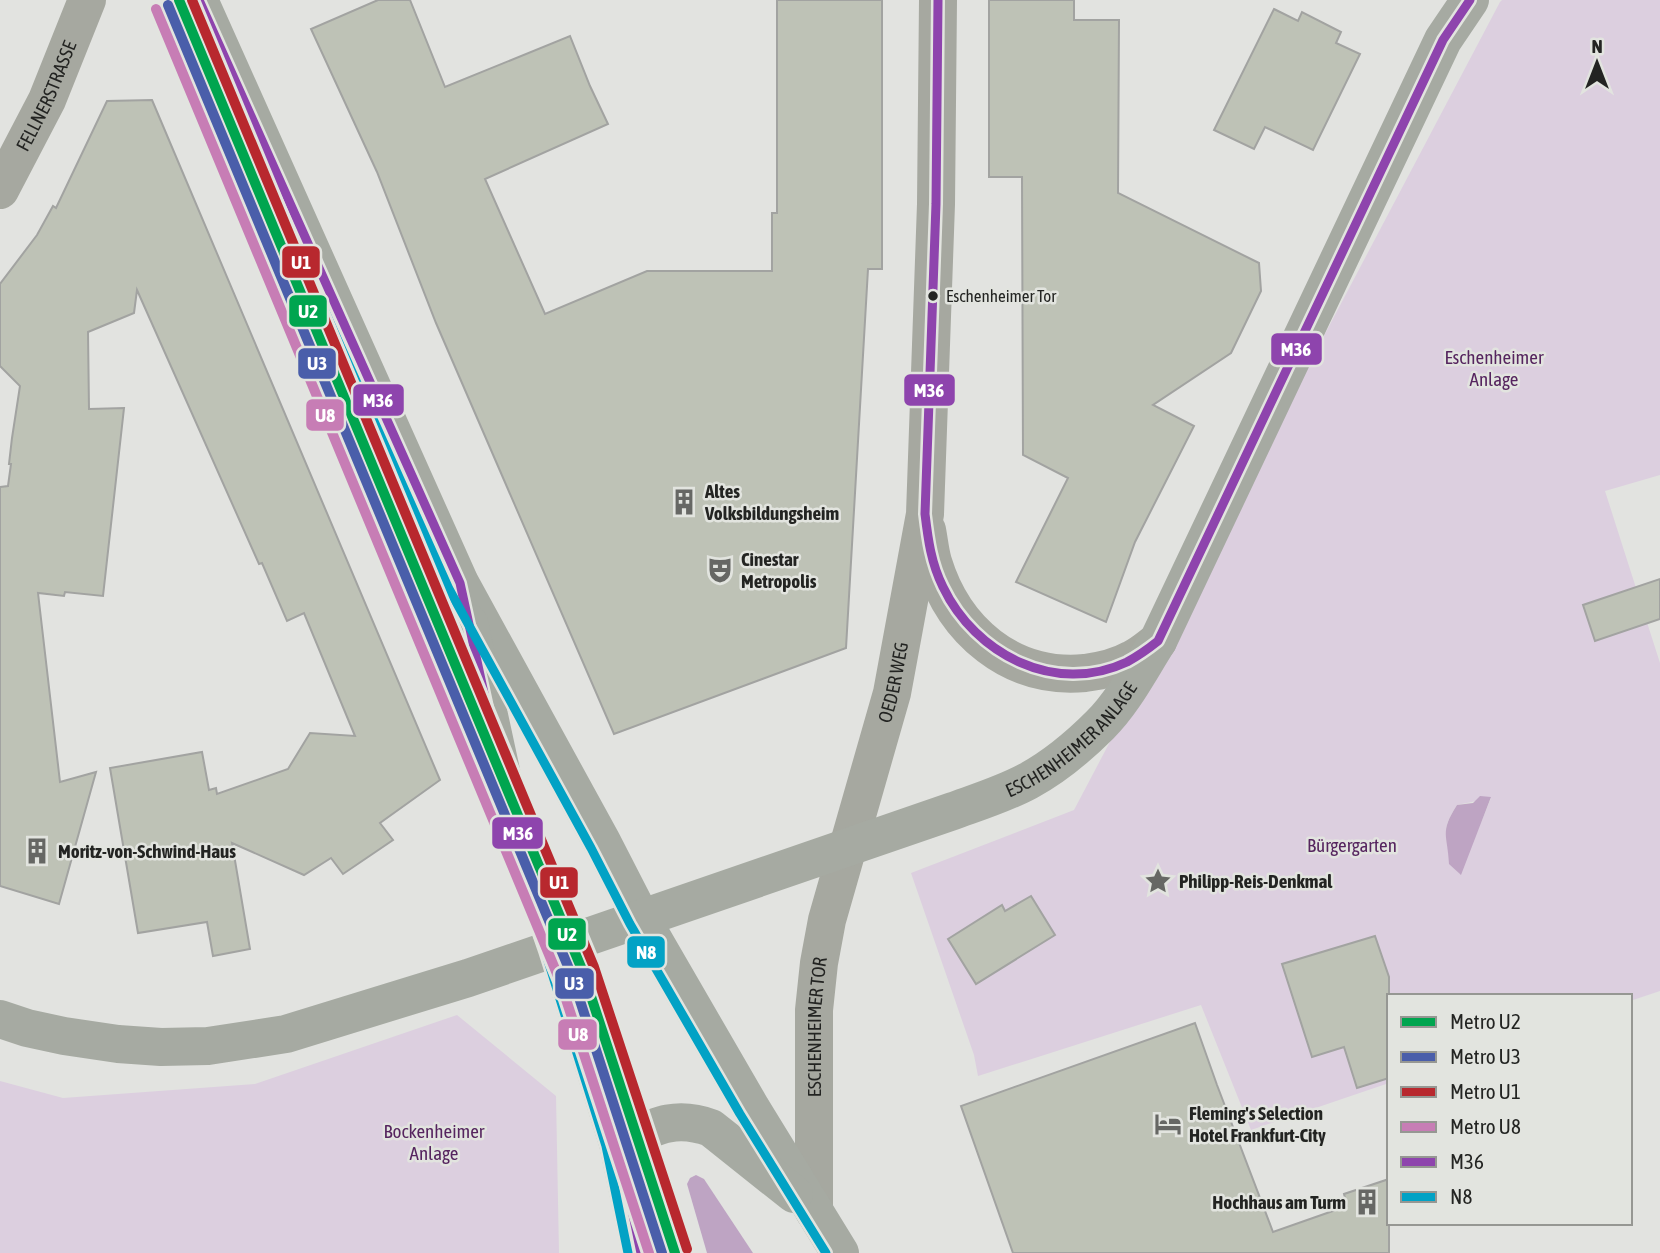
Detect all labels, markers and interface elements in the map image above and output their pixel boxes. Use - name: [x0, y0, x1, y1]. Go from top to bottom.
- north arrow: [1562, 28, 1632, 98]
- text: N: [1591, 35, 1603, 57]
- street label: FELLNERSTRASSE: [11, 38, 81, 155]
- line badge: U1: [281, 245, 321, 279]
- text: U1: [291, 251, 311, 273]
- place label: Eschenheimer Tor: [946, 286, 1057, 306]
- marker: Eschenheimer Tor: [926, 289, 940, 303]
- line badge: U2: [288, 294, 328, 328]
- text: U2: [298, 300, 318, 322]
- line badge: M36: [1270, 332, 1323, 366]
- text: M36: [1281, 338, 1311, 360]
- park label: Eschenheimer Anlage: [1444, 346, 1544, 390]
- line badge: U3: [297, 347, 337, 380]
- text: U3: [307, 352, 327, 374]
- line badge: M36: [903, 373, 956, 407]
- text: M36: [914, 379, 944, 401]
- line badge: M36: [352, 383, 405, 417]
- text: M36: [363, 389, 393, 411]
- line badge: U8: [305, 398, 345, 432]
- text: U8: [315, 404, 335, 426]
- place label: Altes Volksbildungsheim: [704, 480, 839, 524]
- building icon: Altes Volksbildungsheim: [669, 487, 699, 517]
- place label: Cinestar Metropolis: [741, 548, 817, 592]
- theatre icon: Cinestar Metropolis: [705, 555, 735, 585]
- street label: OEDER WEG: [873, 640, 912, 725]
- street label: ESCHENHEIMER ANLAGE: [1002, 678, 1141, 801]
- line badge: M36: [491, 816, 544, 850]
- text: M36: [503, 822, 533, 844]
- park label: Bürgergarten: [1307, 834, 1397, 856]
- building icon: Moritz-von-Schwind-Haus: [22, 836, 52, 866]
- place label: Moritz-von-Schwind-Haus: [58, 840, 236, 862]
- line badge: U1: [539, 866, 579, 899]
- place icon: Philipp-Reis-Denkmal: [1143, 866, 1173, 896]
- place label: Philipp-Reis-Denkmal: [1179, 870, 1333, 892]
- text: U1: [549, 871, 569, 893]
- line badge: U2: [547, 917, 587, 951]
- text: U2: [557, 923, 577, 945]
- line badge: N8: [626, 935, 666, 969]
- text: N8: [636, 941, 656, 963]
- street label: ESCHENHEIMER TOR: [803, 955, 831, 1097]
- line badge: U3: [554, 967, 595, 1000]
- text: U3: [564, 972, 584, 994]
- legend: [1387, 994, 1632, 1225]
- text: Metro U2: [1450, 1009, 1521, 1033]
- line badge: U8: [557, 1018, 598, 1051]
- text: U8: [568, 1023, 588, 1045]
- text: Metro U3: [1450, 1044, 1521, 1068]
- text: Metro U1: [1450, 1079, 1521, 1103]
- place label: Fleming's Selection Hotel Frankfurt-City: [1189, 1102, 1326, 1146]
- hotel icon: Fleming's Selection Hotel Frankfurt-City: [1153, 1109, 1183, 1139]
- text: Metro U8: [1450, 1114, 1521, 1138]
- park label: Bockenheimer Anlage: [384, 1120, 485, 1164]
- text: M36: [1450, 1149, 1484, 1173]
- text: N8: [1450, 1184, 1472, 1208]
- building icon: Hochhaus am Turm: [1352, 1187, 1382, 1217]
- place label: Hochhaus am Turm: [1212, 1191, 1346, 1213]

